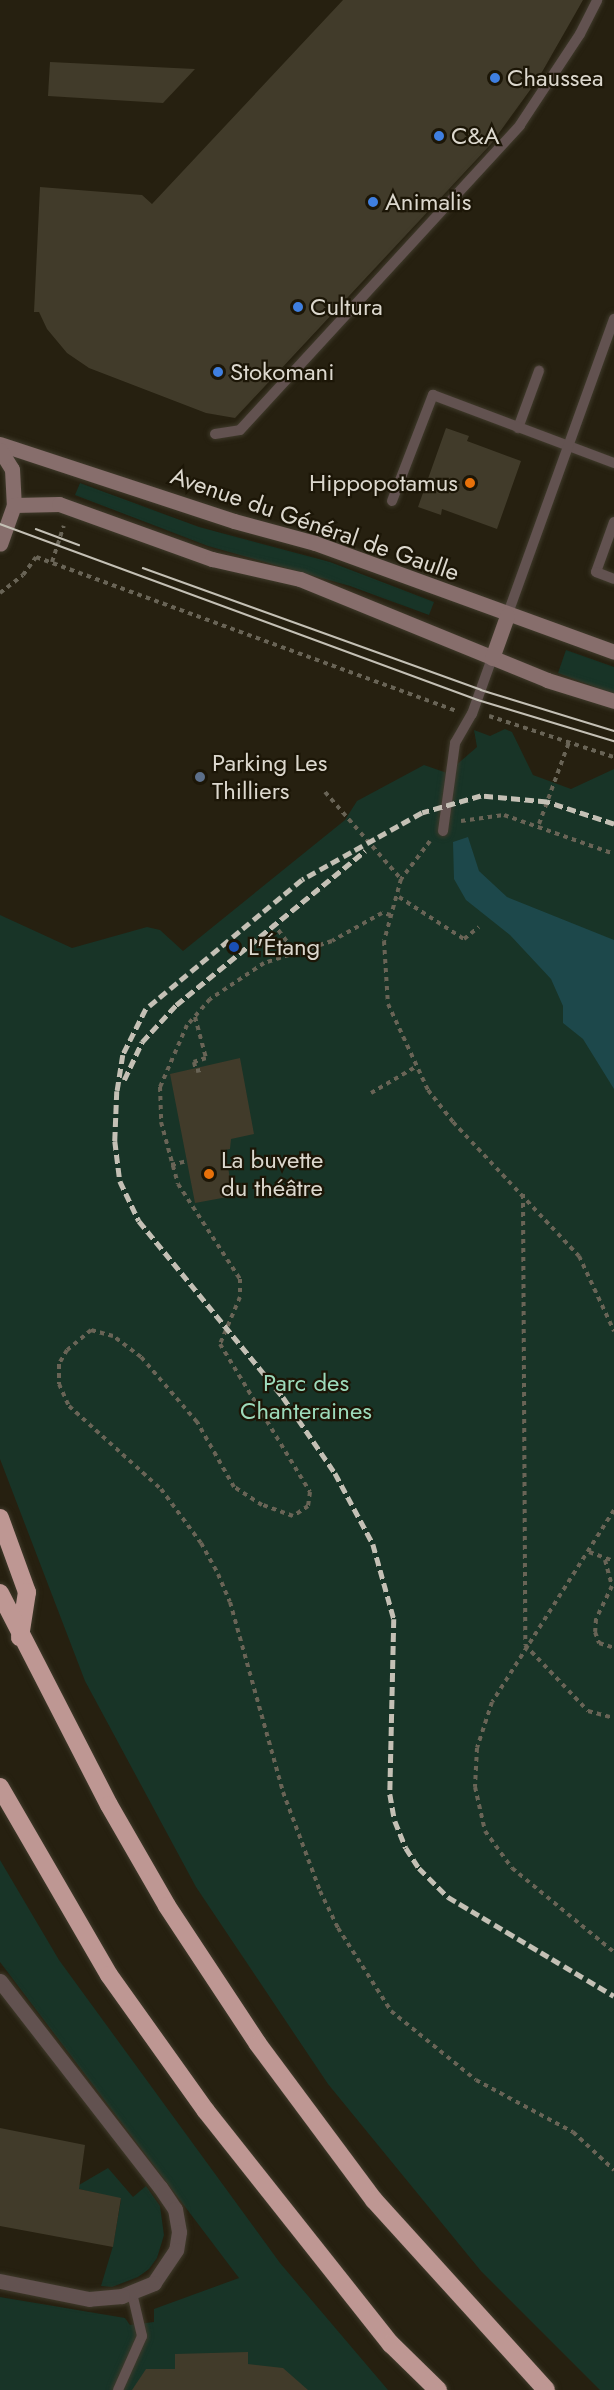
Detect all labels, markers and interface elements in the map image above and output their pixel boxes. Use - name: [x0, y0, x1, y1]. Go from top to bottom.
- place label: Chaussea: [507, 64, 603, 92]
- marker: Chaussea: [488, 71, 502, 85]
- place label: C&A: [451, 122, 499, 150]
- marker: C&A: [432, 129, 446, 143]
- place label: Animalis: [385, 188, 471, 216]
- marker: Animalis: [366, 195, 380, 209]
- place label: Cultura: [310, 293, 383, 321]
- marker: Cultura: [291, 300, 305, 314]
- place label: Stokomani: [230, 358, 334, 386]
- marker: Stokomani: [211, 365, 225, 379]
- street label: Avenue du Général de Gaulle: [167, 461, 463, 587]
- place label: Hippopotamus: [309, 469, 458, 497]
- marker: Hippopotamus: [463, 476, 477, 490]
- place label: Parking Les Thilliers: [212, 749, 327, 805]
- marker: Parking Les Thilliers: [193, 770, 207, 784]
- place label: L'Étang: [248, 933, 320, 961]
- marker: L'Étang: [225, 938, 243, 956]
- place label: La buvette du théâtre: [221, 1146, 323, 1202]
- marker: La buvette du théâtre: [202, 1167, 216, 1181]
- park label: Parc des Chanteraines: [240, 1369, 372, 1425]

